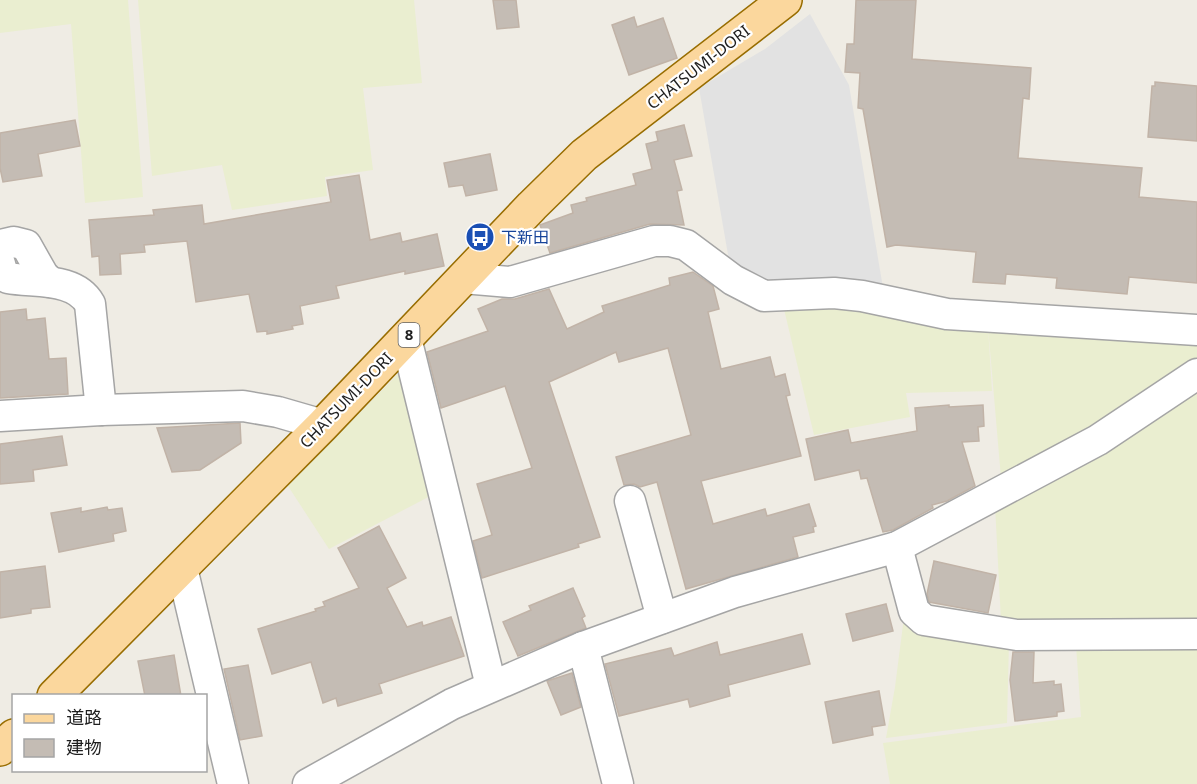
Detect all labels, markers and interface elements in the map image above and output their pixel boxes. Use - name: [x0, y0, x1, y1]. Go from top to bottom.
- street label: CHATSUMI-DORI: [642, 20, 754, 114]
- bus stop icon: 下新田: [464, 221, 496, 253]
- place label: 下新田: [501, 226, 549, 248]
- road number: 8: [398, 323, 420, 347]
- street label: CHATSUMI-DORI: [295, 347, 397, 453]
- legend: [12, 694, 207, 772]
- text: 道路: [66, 705, 102, 729]
- text: 建物: [66, 735, 102, 759]

